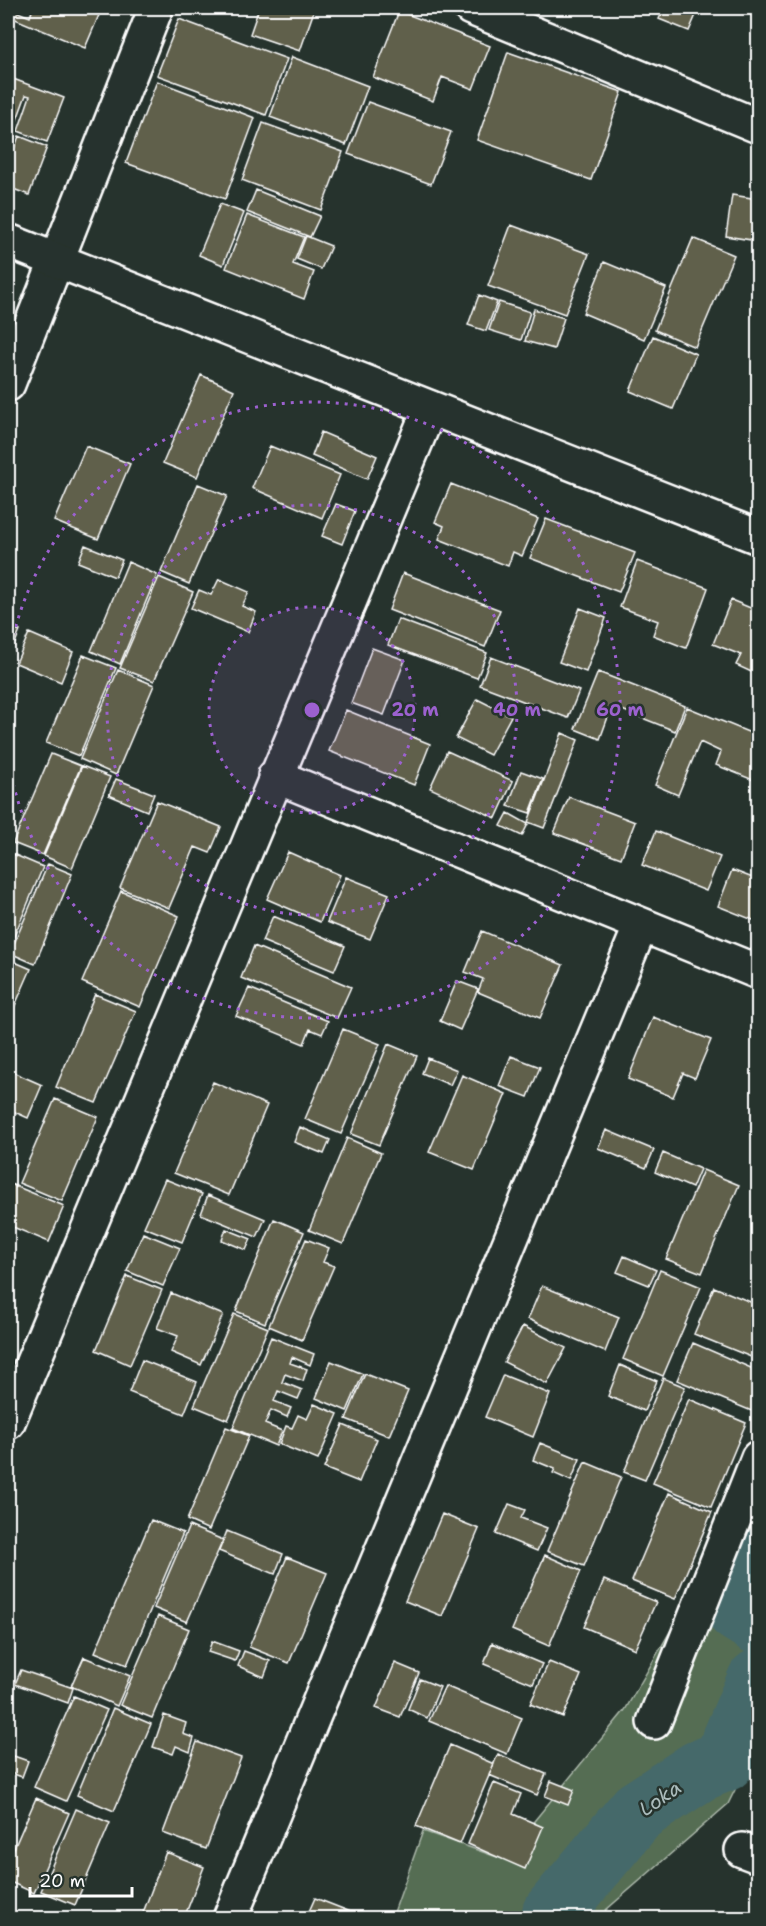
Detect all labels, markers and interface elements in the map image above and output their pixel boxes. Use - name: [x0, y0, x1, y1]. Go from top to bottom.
- text: 20 m: [391, 698, 439, 722]
- text: 40 m: [493, 698, 541, 722]
- text: 60 m: [596, 698, 644, 722]
- centre of rings: [302, 700, 322, 720]
- water label: Loka: [634, 1774, 686, 1822]
- scale bar: [30, 1860, 132, 1898]
- text: 20 m: [39, 1869, 85, 1893]

